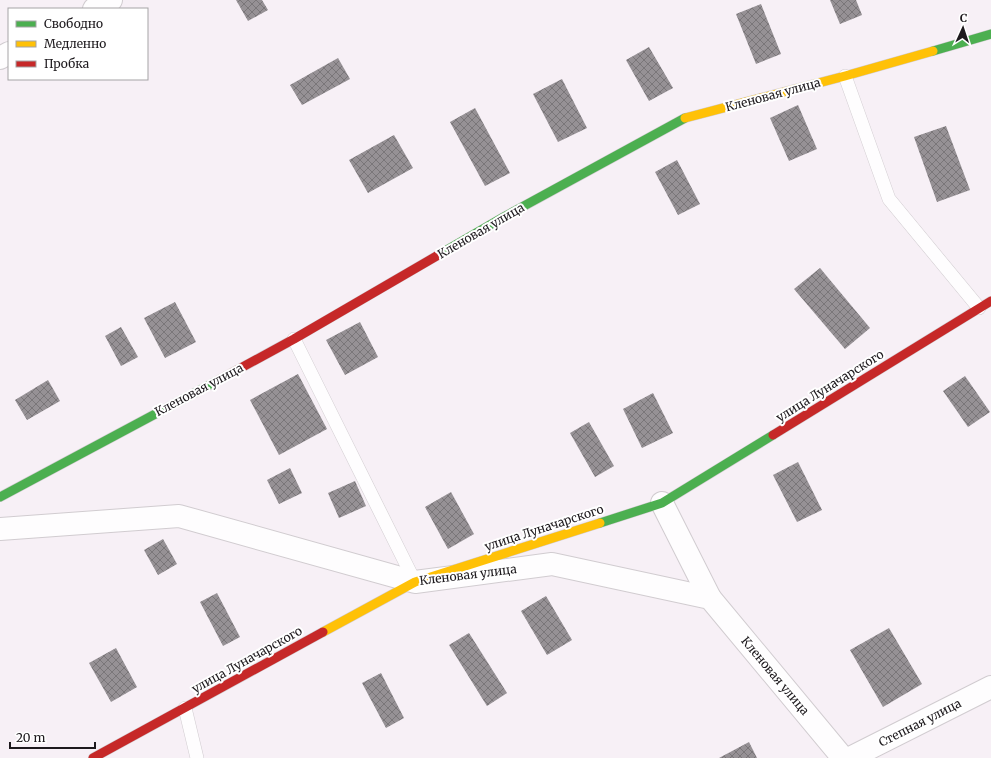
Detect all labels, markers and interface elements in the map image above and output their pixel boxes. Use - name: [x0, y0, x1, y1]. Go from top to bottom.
- legend: [8, 8, 148, 80]
- north arrow: [943, 8, 983, 48]
- text: С: [960, 11, 968, 25]
- text: Свободно: [44, 16, 103, 31]
- text: Медленно: [44, 36, 106, 51]
- text: Пробка: [44, 56, 90, 71]
- street label: Кленовая улица: [724, 74, 823, 114]
- street label: Кленовая улица: [435, 199, 527, 262]
- street label: улица Луначарского: [773, 346, 886, 425]
- street label: Кленовая улица: [152, 360, 246, 419]
- street label: улица Луначарского: [482, 501, 605, 554]
- street label: Кленовая улица: [418, 561, 518, 588]
- street label: улица Луначарского: [189, 623, 305, 696]
- street label: Кленовая улица: [738, 633, 813, 718]
- street label: Степная улица: [876, 695, 964, 750]
- scale bar: [10, 724, 95, 750]
- text: 20 m: [16, 730, 45, 745]

